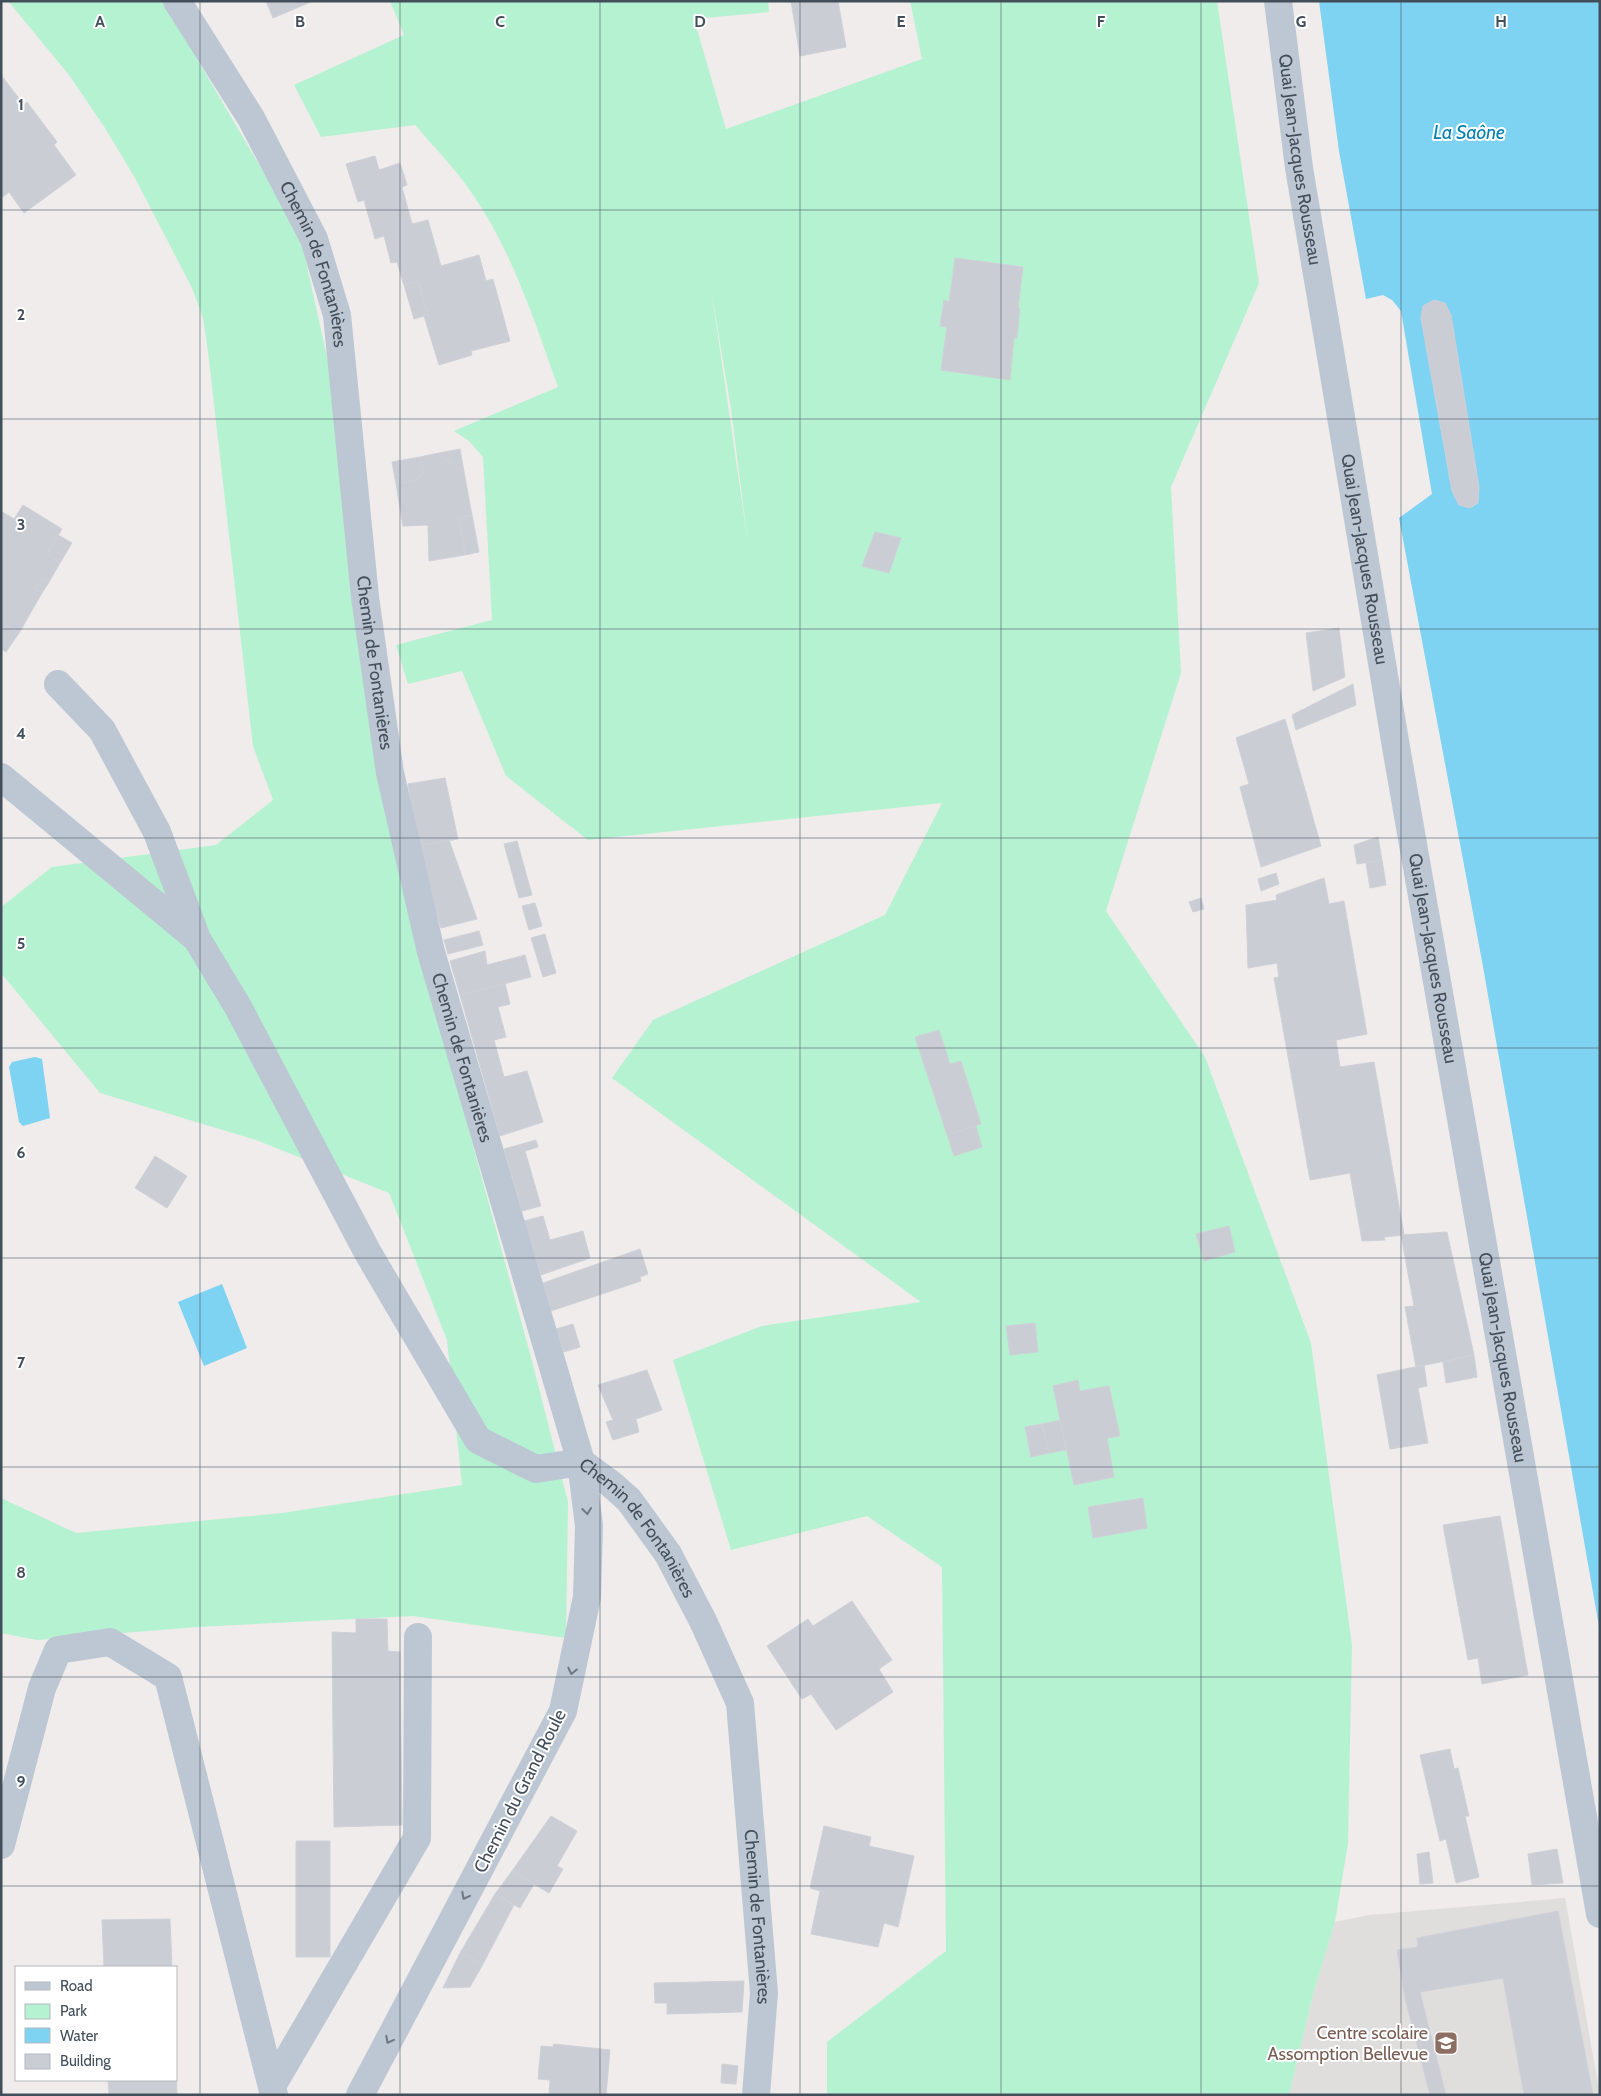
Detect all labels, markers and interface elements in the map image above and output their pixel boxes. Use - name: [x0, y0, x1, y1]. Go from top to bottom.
- text: A: [95, 12, 105, 31]
- text: B: [295, 12, 305, 31]
- text: C: [495, 12, 505, 31]
- text: D: [694, 12, 706, 31]
- text: E: [896, 12, 906, 31]
- text: F: [1097, 12, 1106, 31]
- text: G: [1296, 12, 1306, 31]
- text: H: [1495, 12, 1507, 31]
- street label: Quai Jean-Jacques Rousseau: [1274, 53, 1326, 267]
- text: 1: [18, 95, 24, 114]
- water label: La Saône: [1433, 121, 1505, 144]
- street label: Chemin de Fontanières: [275, 177, 351, 348]
- text: 2: [17, 305, 25, 324]
- street label: Quai Jean-Jacques Rousseau: [1336, 452, 1393, 666]
- text: 3: [17, 515, 25, 534]
- street label: Chemin de Fontanières: [352, 575, 398, 751]
- text: 4: [16, 724, 26, 743]
- street label: Quai Jean-Jacques Rousseau: [1404, 852, 1462, 1065]
- text: 5: [17, 934, 25, 953]
- street label: Chemin de Fontanières: [427, 970, 497, 1145]
- text: 6: [17, 1143, 26, 1162]
- street label: Quai Jean-Jacques Rousseau: [1474, 1251, 1532, 1464]
- text: 7: [17, 1353, 26, 1372]
- street label: Chemin de Fontanières: [575, 1453, 700, 1602]
- one-way arrow: [581, 1507, 592, 1515]
- text: 8: [16, 1563, 26, 1582]
- one-way arrow: [567, 1667, 577, 1676]
- street label: Chemin du Grand Roule: [469, 1705, 571, 1877]
- text: 9: [17, 1772, 26, 1791]
- street label: Chemin de Fontanières: [739, 1828, 775, 2005]
- one-way arrow: [461, 1891, 471, 1900]
- legend: [15, 1966, 178, 2081]
- text: Road: [60, 1977, 93, 1995]
- text: Park: [60, 2002, 87, 2020]
- place label: Centre scolaire Assomption Bellevue: [1268, 2022, 1428, 2065]
- text: Water: [60, 2027, 98, 2045]
- school or university icon: Centre scolaire Assomption Bellevue: [1433, 2030, 1459, 2056]
- one-way arrow: [385, 2035, 395, 2044]
- text: Building: [60, 2052, 111, 2070]

